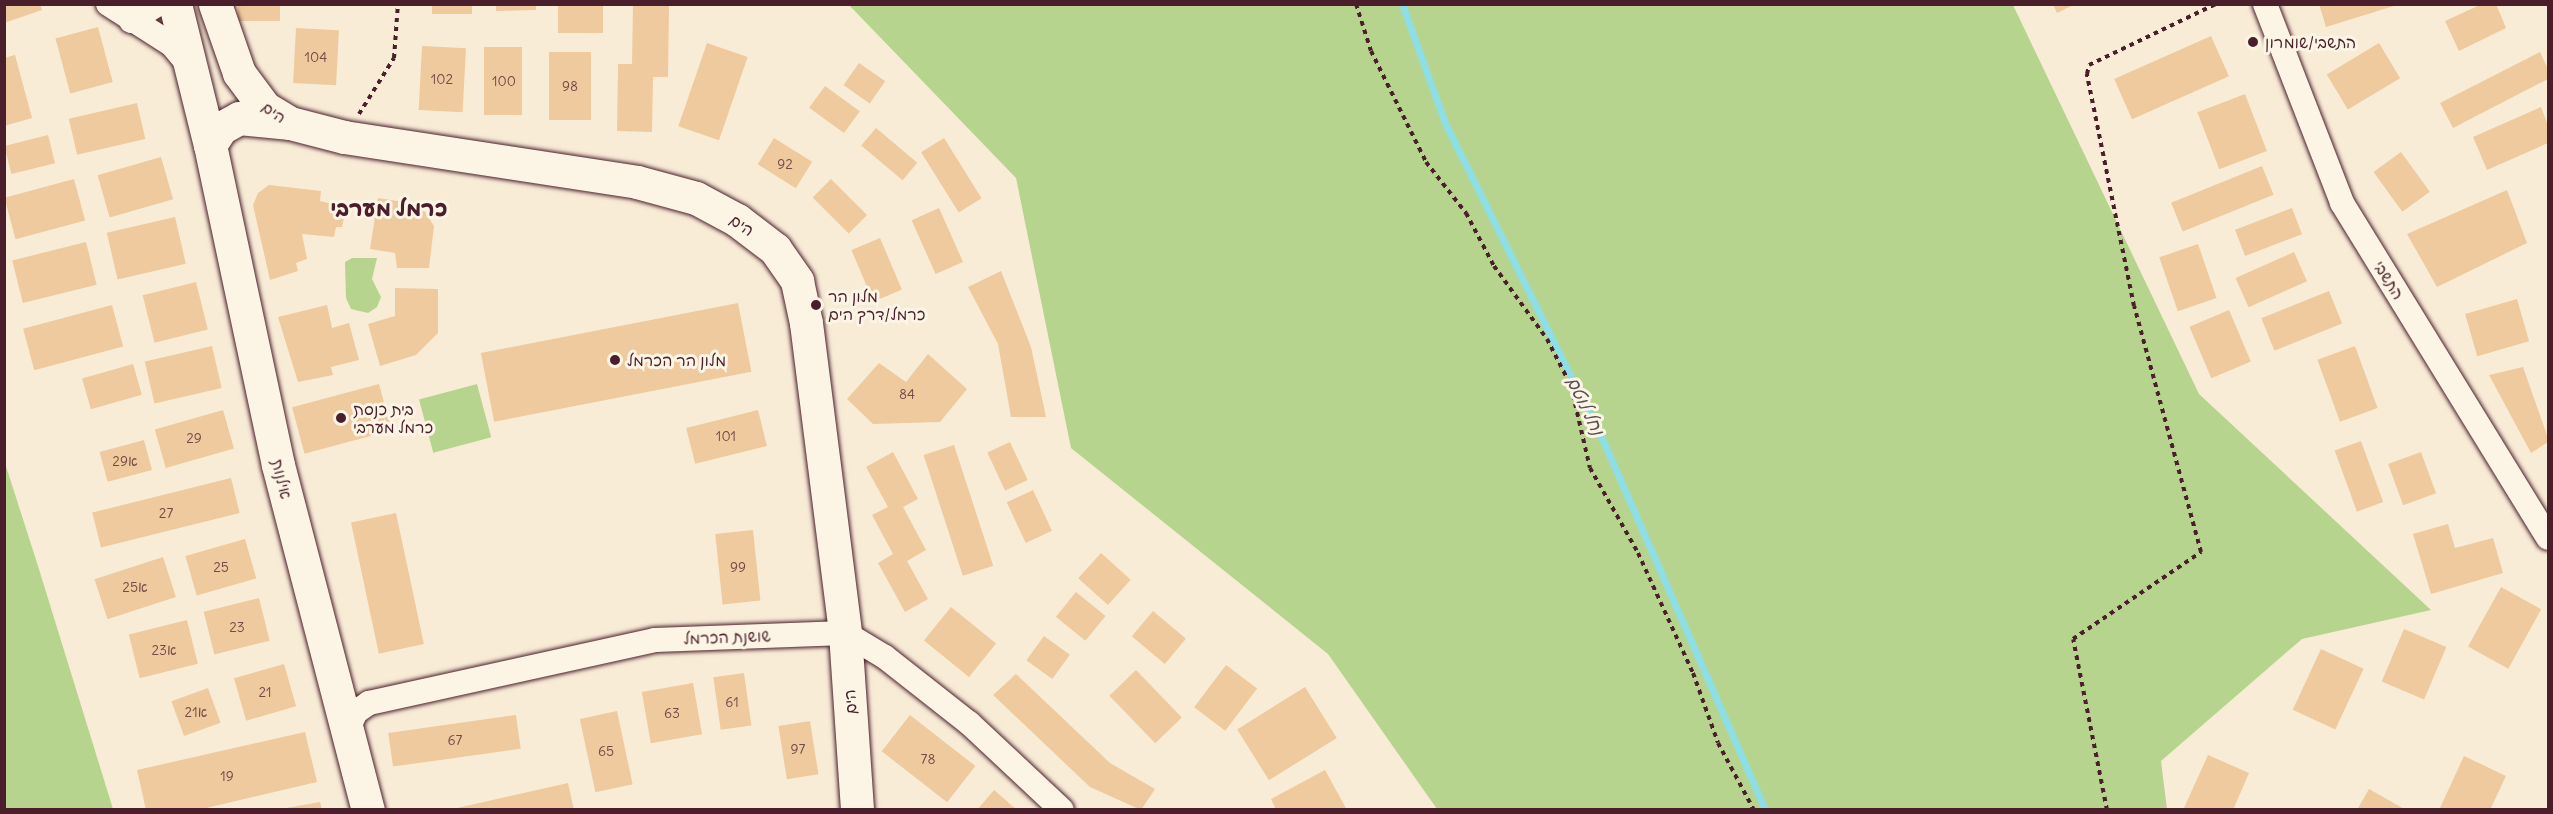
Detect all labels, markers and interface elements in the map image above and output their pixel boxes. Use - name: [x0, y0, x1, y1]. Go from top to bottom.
- place label: התשבי/שומרון: [2265, 32, 2356, 52]
- marker: התשבי/שומרון: [2246, 35, 2260, 49]
- house number: 104: [305, 49, 327, 65]
- house number: 102: [431, 71, 453, 87]
- house number: 100: [492, 73, 516, 89]
- house number: 98: [562, 78, 578, 94]
- street label: הים: [258, 97, 290, 127]
- house number: 92: [777, 156, 793, 172]
- district label: כרמל מערבי: [331, 196, 447, 222]
- street label: הים: [726, 210, 758, 240]
- street label: התשבי: [2370, 257, 2408, 303]
- place label: מלון הר כרמל/דרך הים: [828, 286, 925, 324]
- marker: מלון הר כרמל/דרך הים: [809, 298, 823, 312]
- place label: מלון הר הכרמל: [627, 350, 726, 370]
- marker: מלון הר הכרמל: [608, 353, 622, 367]
- water label: נחל לוטם: [1562, 373, 1608, 439]
- house number: 84: [899, 386, 915, 402]
- place label: בית כנסת כרמל מערבי: [353, 399, 433, 437]
- marker: בית כנסת כרמל מערבי: [334, 411, 348, 425]
- house number: 101: [716, 428, 736, 444]
- house number: 29: [186, 430, 202, 446]
- house number: 29א: [112, 453, 138, 469]
- street label: אילנות: [268, 457, 296, 501]
- house number: 27: [159, 505, 173, 521]
- house number: 25: [213, 559, 229, 575]
- house number: 99: [730, 559, 746, 575]
- house number: 25א: [122, 579, 148, 595]
- house number: 23: [229, 619, 245, 635]
- street label: שושנת הכרמל: [683, 626, 771, 648]
- house number: 23א: [151, 642, 177, 658]
- house number: 21: [258, 684, 272, 700]
- street label: הים: [840, 689, 860, 715]
- house number: 61: [725, 694, 739, 710]
- house number: 21א: [185, 704, 207, 720]
- house number: 63: [664, 705, 680, 721]
- house number: 67: [448, 732, 462, 748]
- house number: 97: [791, 741, 805, 757]
- house number: 65: [598, 743, 614, 759]
- house number: 78: [921, 751, 935, 767]
- house number: 19: [220, 768, 234, 784]

